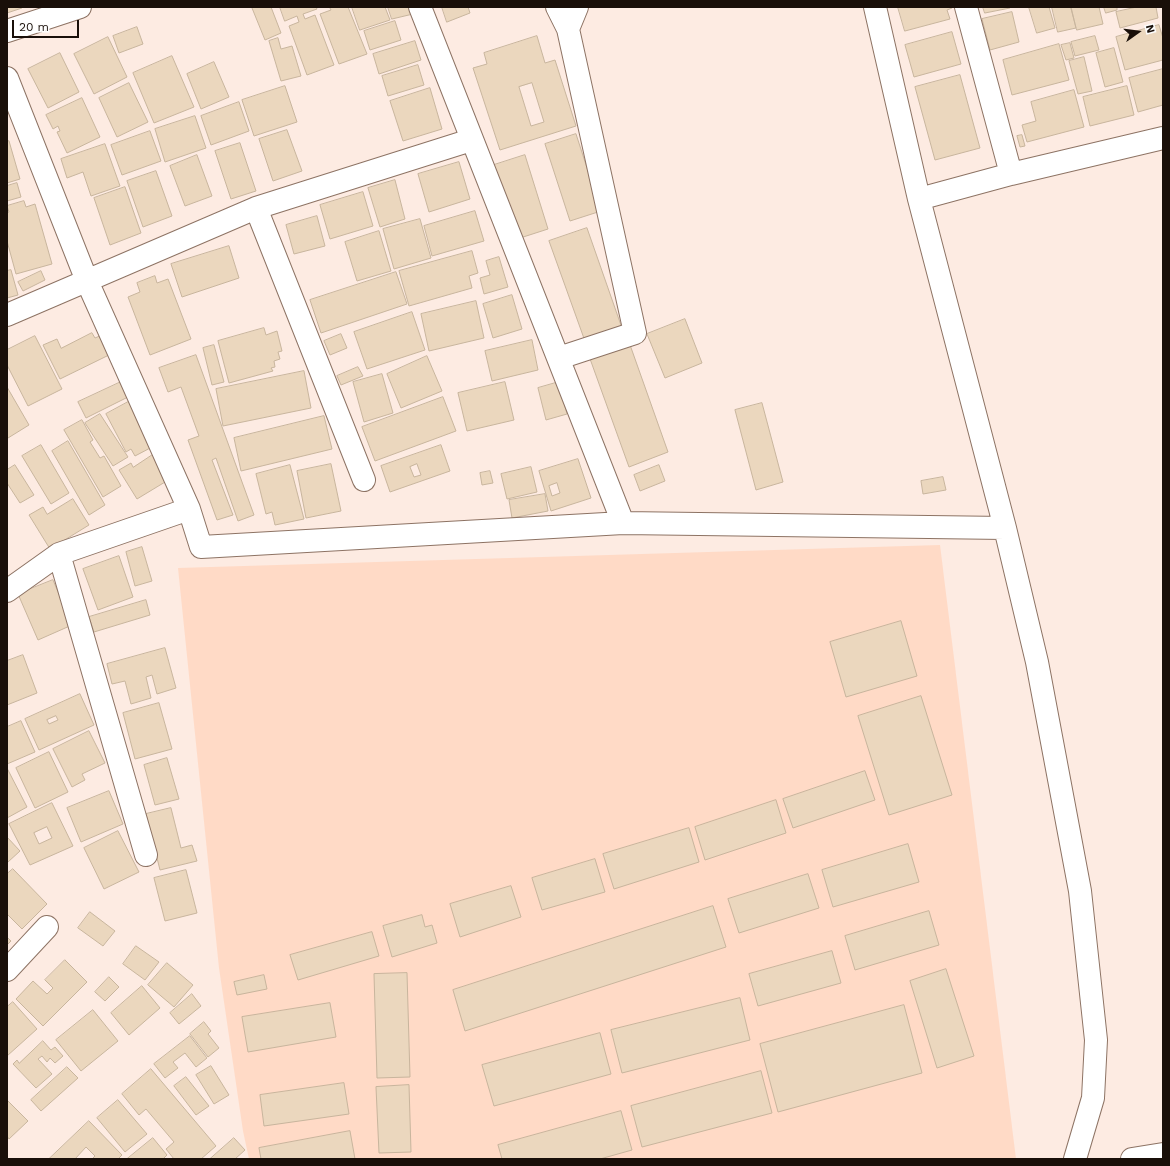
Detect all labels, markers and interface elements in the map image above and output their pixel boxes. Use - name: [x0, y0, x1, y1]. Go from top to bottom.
- scale bar: [14, 12, 81, 38]
- north arrow: [1118, 12, 1158, 52]
- text: 20 m: [19, 20, 49, 34]
- text: N: [1143, 23, 1157, 35]

